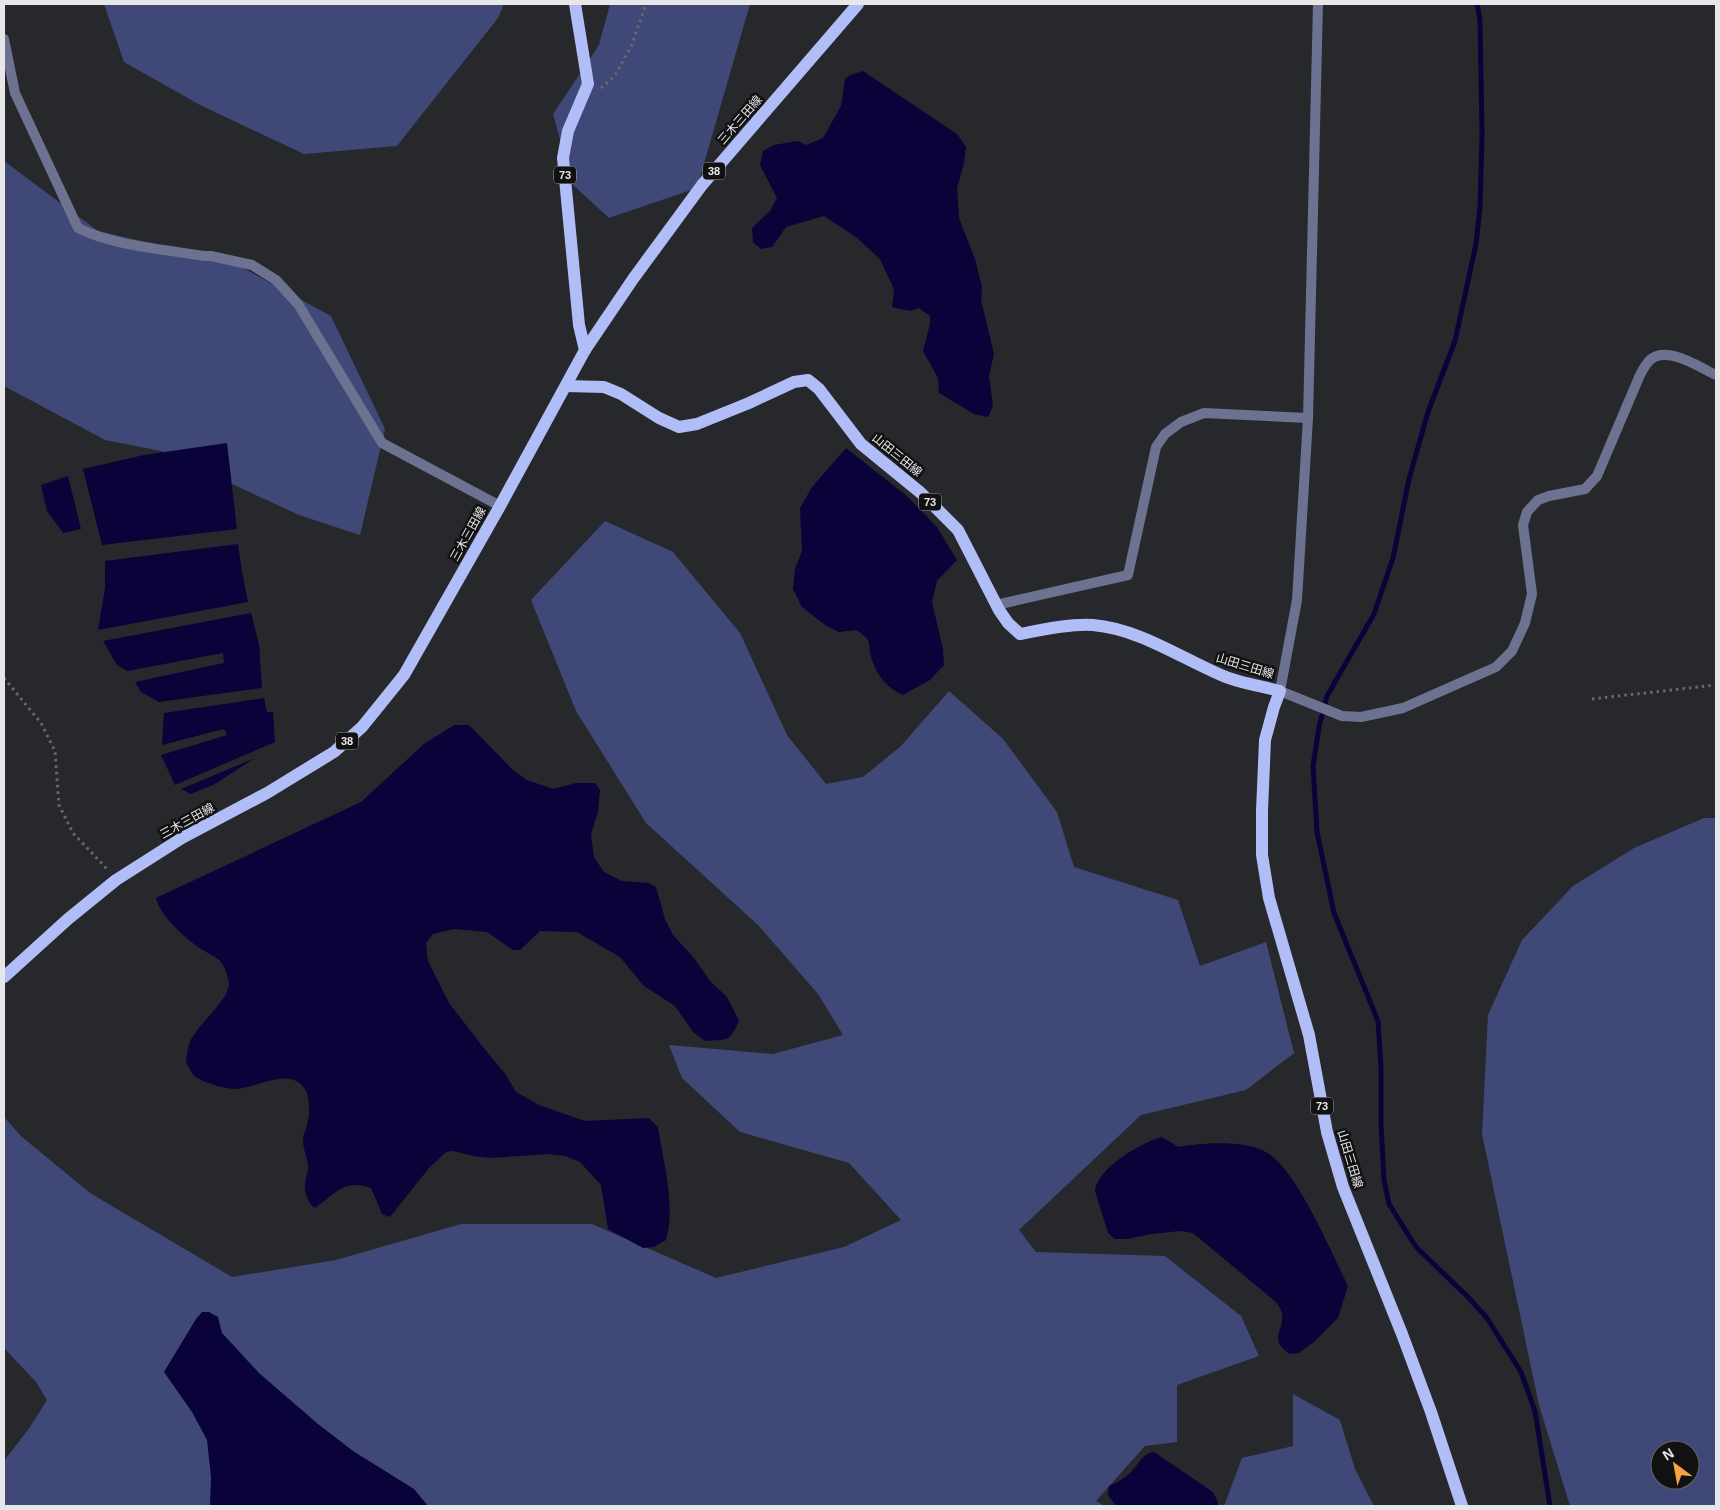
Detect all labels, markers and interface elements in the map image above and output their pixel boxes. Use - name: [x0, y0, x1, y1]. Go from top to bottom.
- street label: 三木三田線: [715, 93, 765, 147]
- road number: 38: [703, 162, 725, 180]
- road number: 73: [554, 166, 576, 184]
- street label: 山田三田線: [869, 431, 925, 479]
- road number: 73: [919, 494, 941, 511]
- street label: 三木三田線: [447, 504, 489, 564]
- street label: 山田三田線: [1214, 651, 1276, 681]
- road number: 38: [336, 732, 358, 749]
- street label: 三木三田線: [157, 800, 217, 842]
- road number: 73: [1311, 1098, 1333, 1114]
- street label: 山田三田線: [1335, 1128, 1365, 1190]
- north arrow: [1650, 1440, 1700, 1490]
- text: N: [1660, 1445, 1677, 1463]

